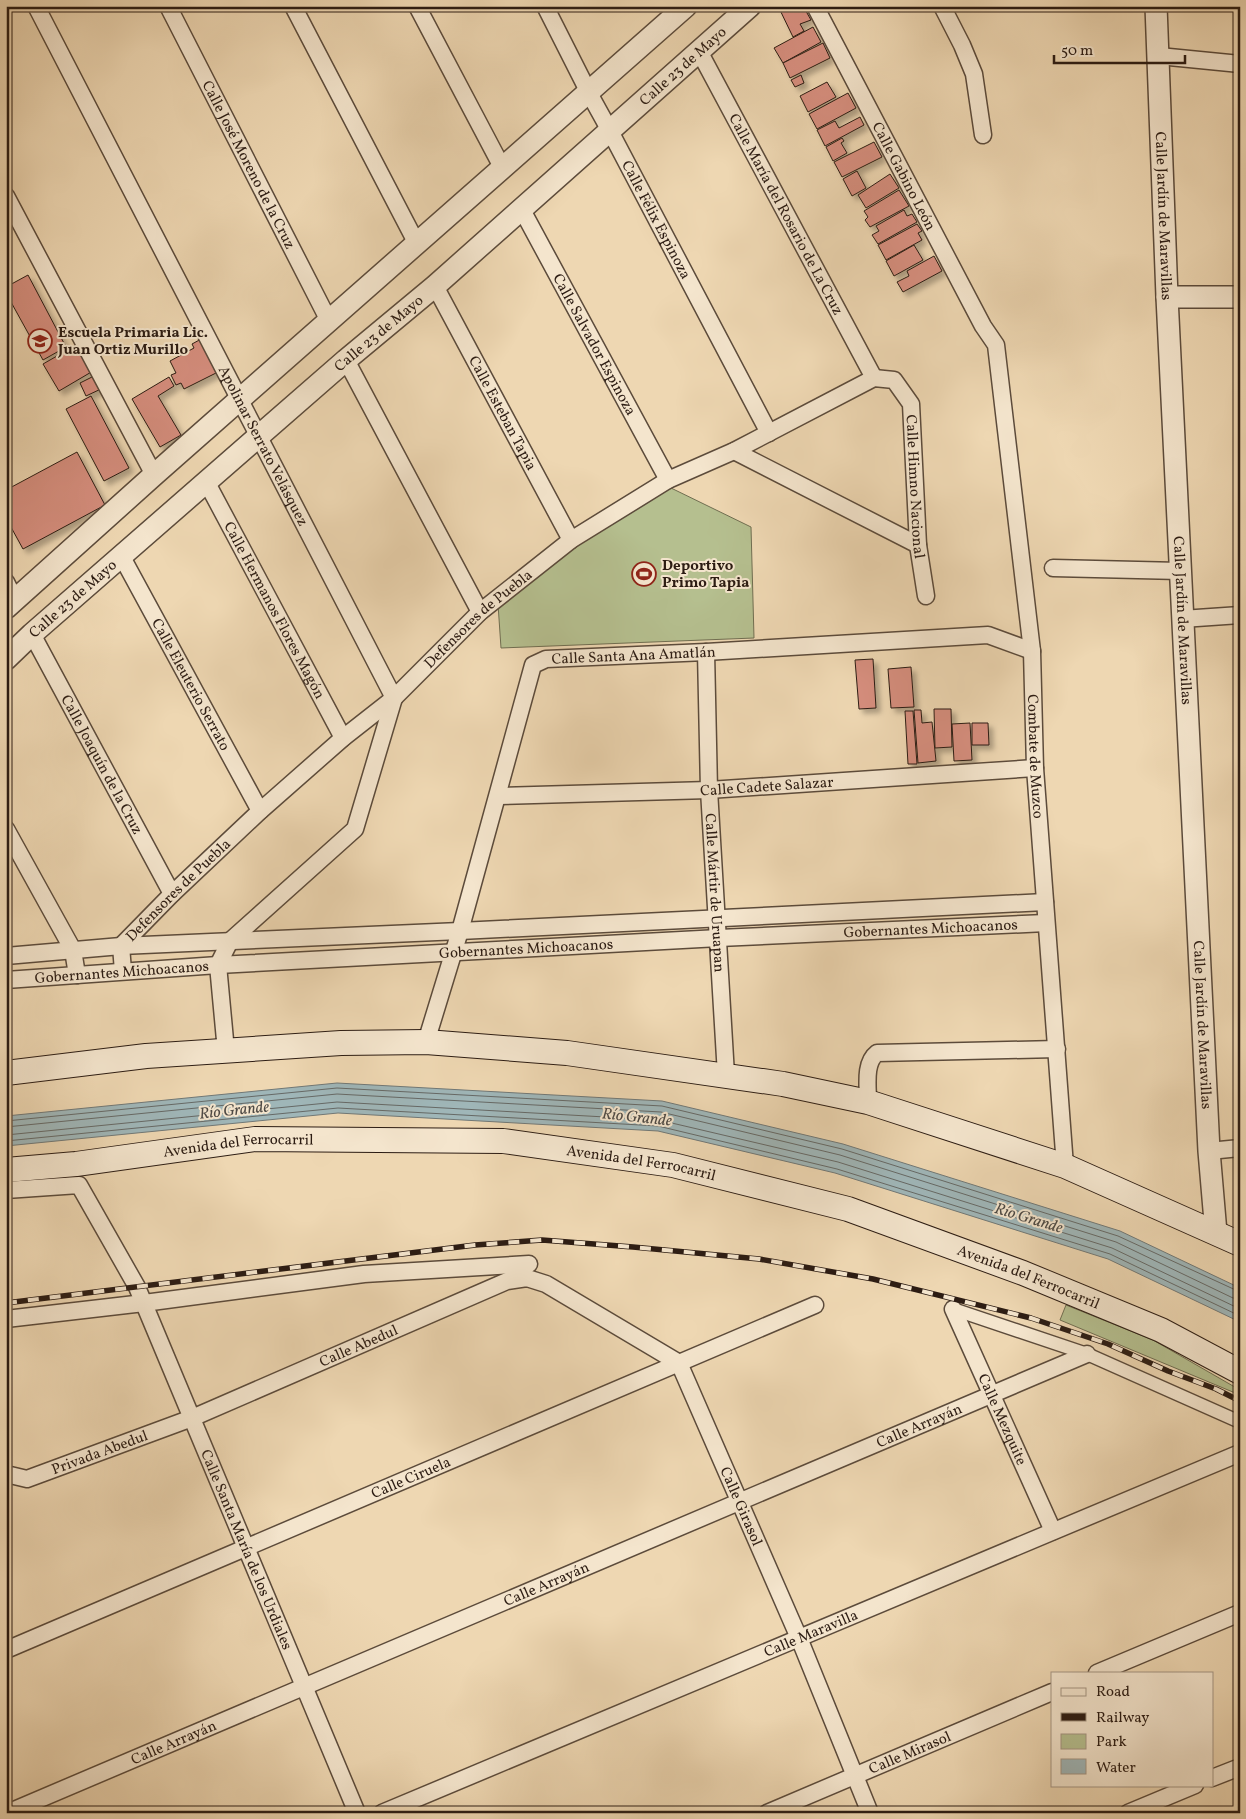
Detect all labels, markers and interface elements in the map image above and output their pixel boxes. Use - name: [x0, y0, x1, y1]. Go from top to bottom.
- street label: Calle 23 de Mayo: [636, 22, 732, 111]
- scale bar: [1054, 32, 1185, 64]
- text: 50 m: [1061, 41, 1093, 62]
- street label: Calle José Moreno de la Cruz: [196, 77, 299, 253]
- street label: Calle María del Rosario de La Cruz: [722, 110, 847, 319]
- street label: Calle Gabino León: [866, 119, 940, 235]
- street label: Calle Jardín de Maravillas: [1149, 131, 1176, 301]
- street label: Calle Félix Espinoza: [615, 157, 695, 283]
- street label: Calle Salvador Espinoza: [546, 270, 640, 420]
- street label: Calle 23 de Mayo: [330, 291, 429, 378]
- place label: Escuela Primaria Lic. Juan Ortiz Murillo: [57, 323, 208, 361]
- school or university icon: Escuela Primaria Lic. Juan Ortiz Murillo: [27, 328, 53, 354]
- street label: Calle Esteban Tapia: [462, 353, 541, 475]
- street label: Apolinar Serrato Velásquez: [212, 363, 312, 530]
- street label: Calle Himno Nacional: [900, 414, 929, 560]
- street label: Calle Hermanos Flores Magón: [218, 518, 329, 703]
- street label: Calle Jardín de Maravillas: [1167, 536, 1196, 705]
- street label: Calle 23 de Mayo: [25, 555, 122, 644]
- place label: Deportivo Primo Tapia: [662, 556, 749, 594]
- sports icon: Deportivo Primo Tapia: [631, 561, 657, 587]
- street label: Defensores de Puebla: [420, 565, 538, 674]
- street label: Calle Eleuterio Serrato: [145, 615, 234, 755]
- street label: Calle Santa Ana Amatlán: [551, 642, 716, 671]
- street label: Calle Joaquín de la Cruz: [55, 692, 147, 839]
- street label: Combate de Muzco: [1021, 694, 1048, 820]
- street label: Calle Cadete Salazar: [700, 773, 834, 802]
- street label: Calle Mártir de Uruapan: [698, 813, 729, 973]
- street label: Defensores de Puebla: [122, 835, 236, 947]
- street label: Gobernantes Michoacanos: [843, 915, 1018, 944]
- street label: Gobernantes Michoacanos: [438, 935, 614, 965]
- street label: Calle Jardín de Maravillas: [1187, 940, 1216, 1110]
- street label: Gobernantes Michoacanos: [34, 957, 210, 990]
- water label: Río Grande: [198, 1096, 270, 1126]
- water label: Río Grande: [601, 1103, 673, 1133]
- street label: Avenida del Ferrocarril: [162, 1130, 314, 1164]
- street label: Avenida del Ferrocarril: [565, 1141, 718, 1187]
- water label: Río Grande: [992, 1198, 1065, 1240]
- street label: Avenida del Ferrocarril: [954, 1241, 1102, 1315]
- street label: Calle Abedul: [316, 1321, 402, 1373]
- street label: Calle Mezquite: [972, 1371, 1031, 1469]
- street label: Calle Arrayán: [874, 1399, 966, 1454]
- street label: Privada Abedul: [49, 1426, 151, 1481]
- street label: Calle Santa María de los Urdiales: [194, 1447, 297, 1653]
- street label: Calle Ciruela: [368, 1453, 454, 1505]
- street label: Calle Girasol: [714, 1464, 767, 1550]
- street label: Calle Arrayán: [501, 1558, 593, 1613]
- street label: Calle Maravilla: [761, 1605, 862, 1664]
- legend: [1051, 1672, 1214, 1786]
- text: Road: [1096, 1682, 1130, 1703]
- text: Railway: [1096, 1708, 1149, 1729]
- street label: Calle Arrayán: [128, 1716, 220, 1771]
- street label: Calle Mirasol: [866, 1727, 955, 1781]
- text: Park: [1096, 1732, 1127, 1753]
- text: Water: [1096, 1758, 1136, 1779]

